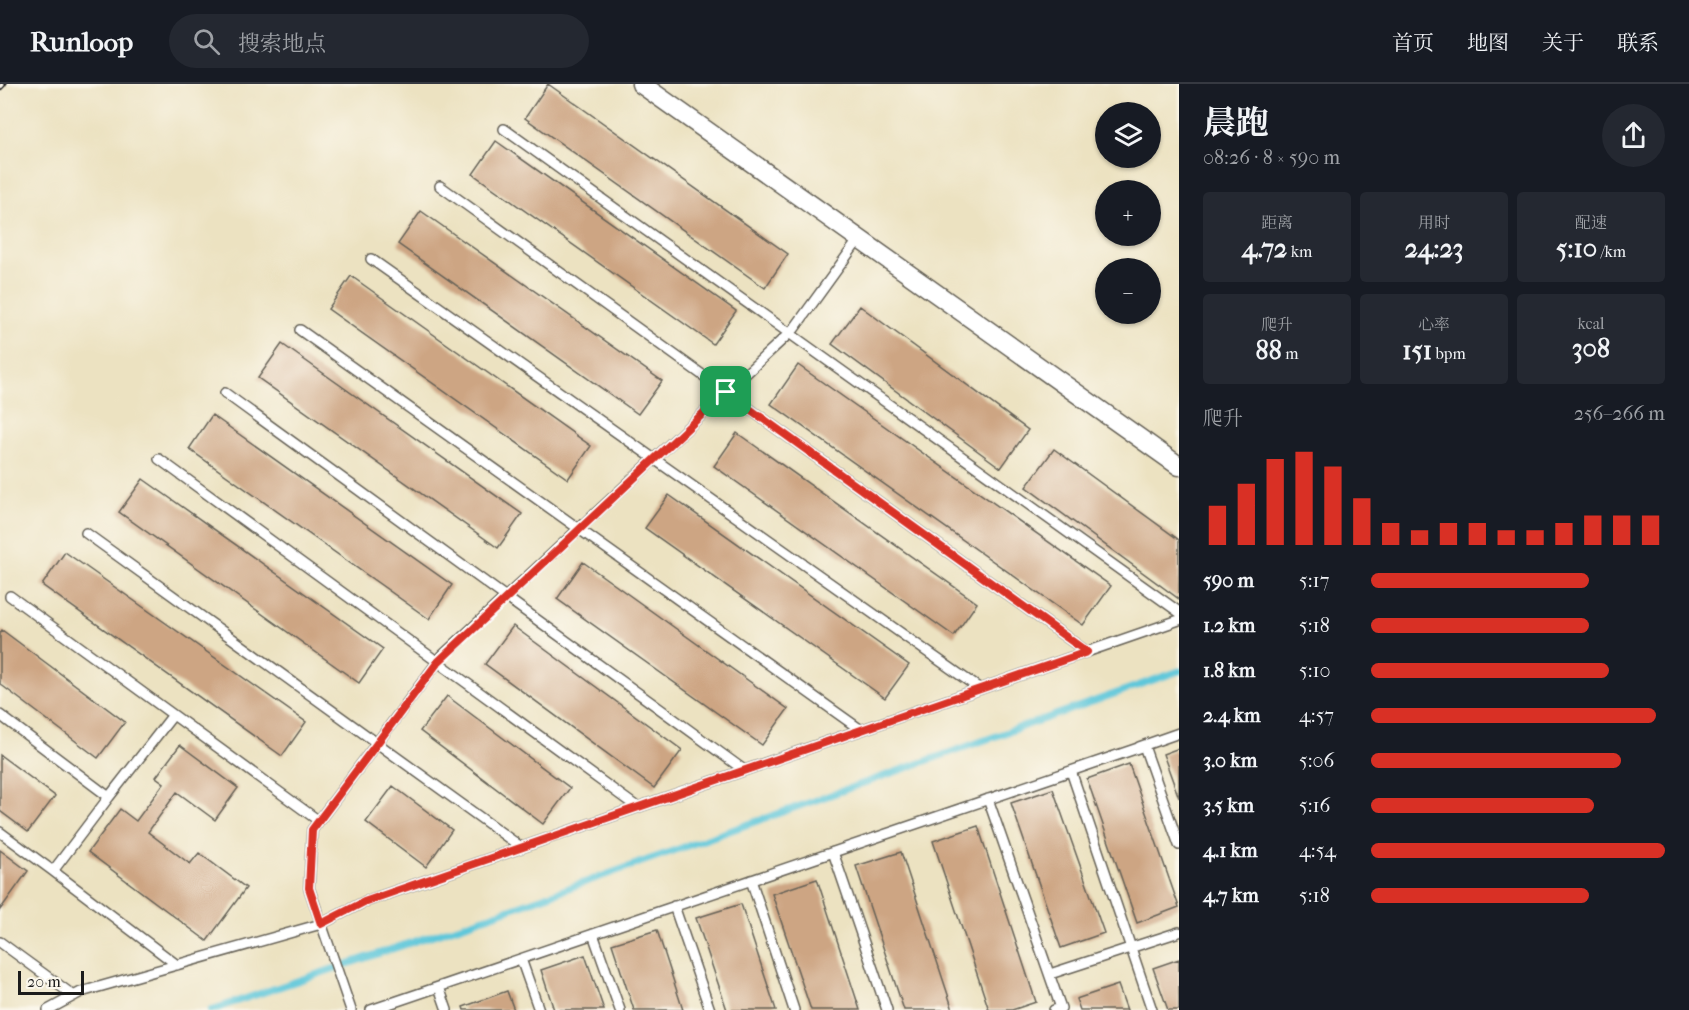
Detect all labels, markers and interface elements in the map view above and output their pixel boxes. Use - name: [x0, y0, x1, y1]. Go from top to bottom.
- search box: [169, 14, 589, 68]
- text: Runloop: [30, 25, 133, 58]
- icon: search: [190, 25, 223, 58]
- text: 搜索地点: [238, 31, 326, 57]
- text: 首页: [1392, 31, 1434, 55]
- text: 地图: [1467, 31, 1509, 55]
- text: 关于: [1542, 31, 1584, 55]
- text: 联系: [1617, 31, 1659, 55]
- map controls: [1095, 102, 1161, 324]
- button: layers: [1095, 102, 1161, 168]
- text: 晨跑: [1203, 104, 1269, 143]
- button: share: [1602, 104, 1665, 167]
- text: 08:26 · 8 × 590 m: [1203, 146, 1340, 169]
- button: +: [1095, 180, 1161, 246]
- text: 距离: [1261, 213, 1293, 232]
- text: 用时: [1418, 213, 1450, 232]
- text: 配速: [1575, 213, 1607, 232]
- text: 4.72: [1242, 233, 1287, 264]
- text: 24:23: [1404, 233, 1464, 264]
- text: 5:10: [1556, 233, 1597, 264]
- text: km: [1287, 242, 1312, 261]
- text: /km: [1597, 242, 1626, 261]
- button: −: [1095, 258, 1161, 324]
- text: kcal: [1578, 314, 1604, 333]
- text: 爬升: [1261, 315, 1293, 334]
- text: 心率: [1418, 315, 1450, 334]
- text: 308: [1572, 333, 1610, 364]
- text: 88: [1256, 335, 1282, 366]
- text: 151: [1402, 335, 1432, 366]
- text: m: [1282, 344, 1298, 363]
- text: bpm: [1432, 344, 1466, 363]
- pin: [700, 366, 751, 417]
- icon: arrive: [709, 375, 742, 408]
- text: 256–266 m: [1574, 402, 1665, 425]
- text: 爬升: [1203, 407, 1243, 430]
- text: 590 m: [1203, 569, 1254, 592]
- text: 5:17: [1299, 569, 1329, 592]
- text: 1.2 km: [1203, 614, 1256, 637]
- text: 5:18: [1299, 614, 1330, 637]
- text: 1.8 km: [1203, 659, 1255, 682]
- text: 5:10: [1299, 659, 1331, 682]
- text: 2.4 km: [1203, 704, 1261, 727]
- text: 4:57: [1299, 704, 1334, 727]
- text: 3.0 km: [1203, 749, 1257, 772]
- text: 5:06: [1299, 749, 1334, 772]
- text: 3.5 km: [1203, 794, 1254, 817]
- text: 5:16: [1299, 794, 1330, 817]
- text: 4.1 km: [1203, 839, 1258, 862]
- text: 4:54: [1299, 839, 1336, 862]
- text: 4.7 km: [1203, 884, 1259, 907]
- text: 5:18: [1299, 884, 1330, 907]
- scale bar: [18, 968, 84, 996]
- text: 20 m: [27, 972, 61, 991]

